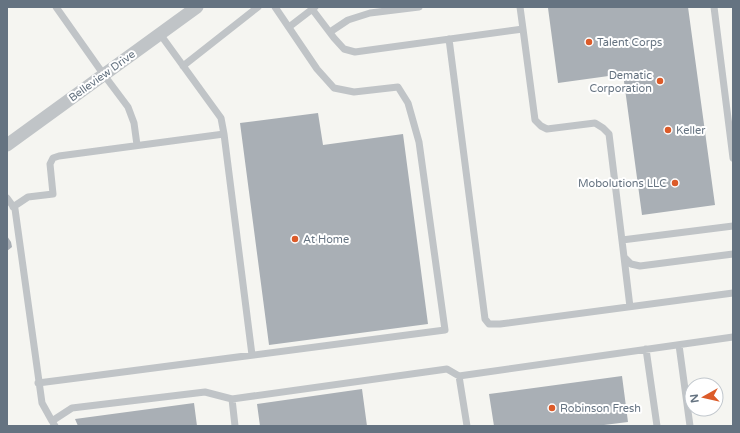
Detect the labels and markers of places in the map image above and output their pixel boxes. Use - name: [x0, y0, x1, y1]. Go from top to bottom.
- place label: Talent Corps: [597, 36, 662, 49]
- marker: Talent Corps: [584, 37, 594, 47]
- place label: Dematic Corporation: [589, 69, 652, 95]
- marker: Dematic Corporation: [655, 76, 665, 86]
- place label: Keller: [676, 124, 706, 137]
- marker: Keller: [663, 125, 673, 135]
- place label: Mobolutions LLC: [578, 177, 667, 190]
- marker: Mobolutions LLC: [670, 178, 680, 188]
- place label: At Home: [303, 233, 349, 246]
- marker: At Home: [290, 234, 300, 244]
- place label: Robinson Fresh: [560, 402, 641, 415]
- marker: Robinson Fresh: [547, 403, 557, 413]

